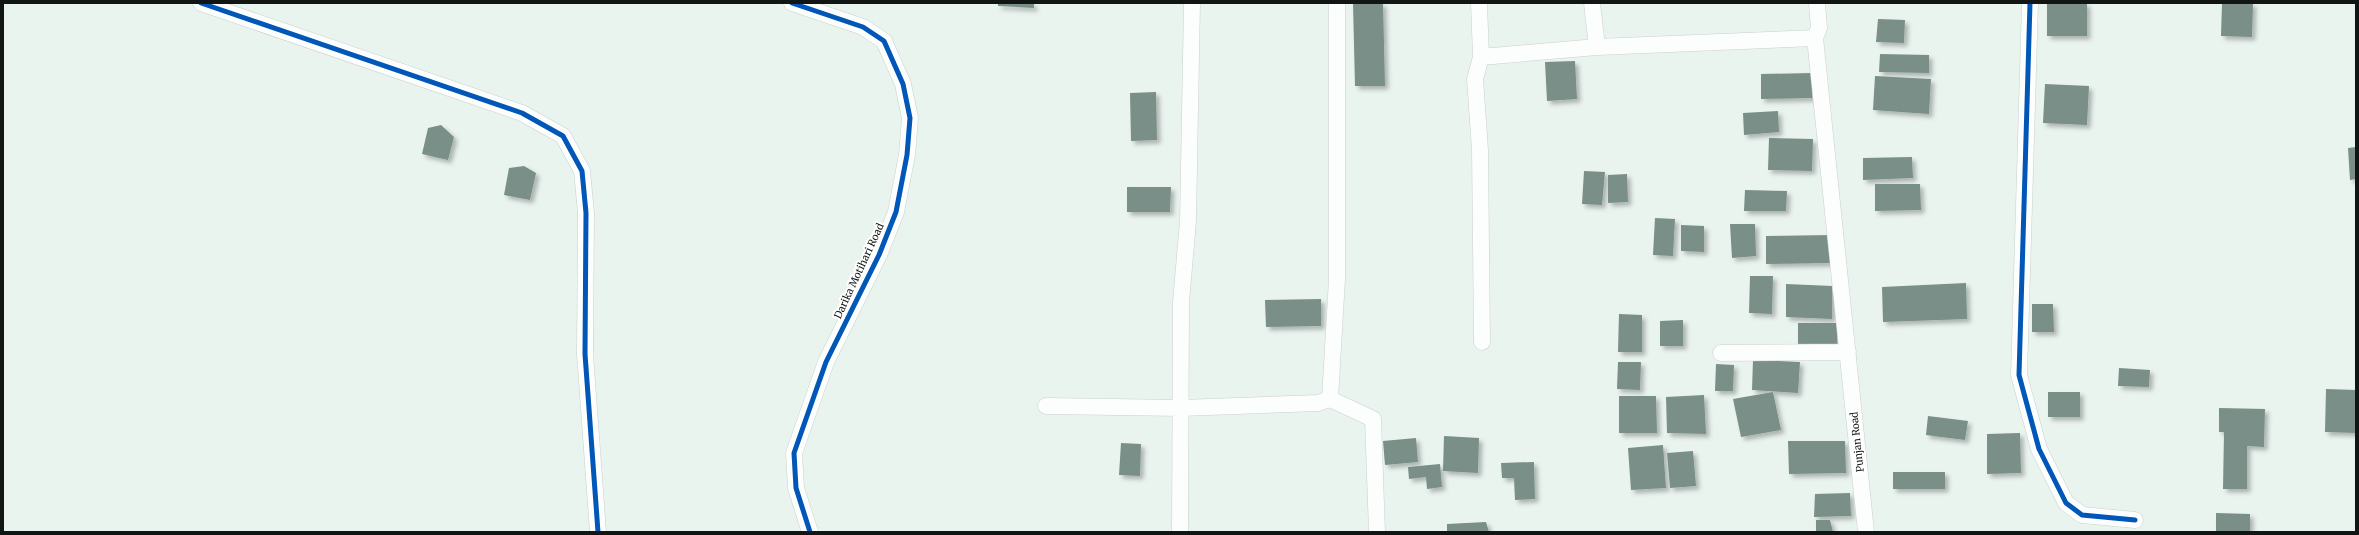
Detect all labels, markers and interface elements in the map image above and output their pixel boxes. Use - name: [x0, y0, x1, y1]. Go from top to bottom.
- street label: Darika Motihari Road: [831, 221, 887, 321]
- street label: Punjan Road: [1847, 411, 1867, 473]

